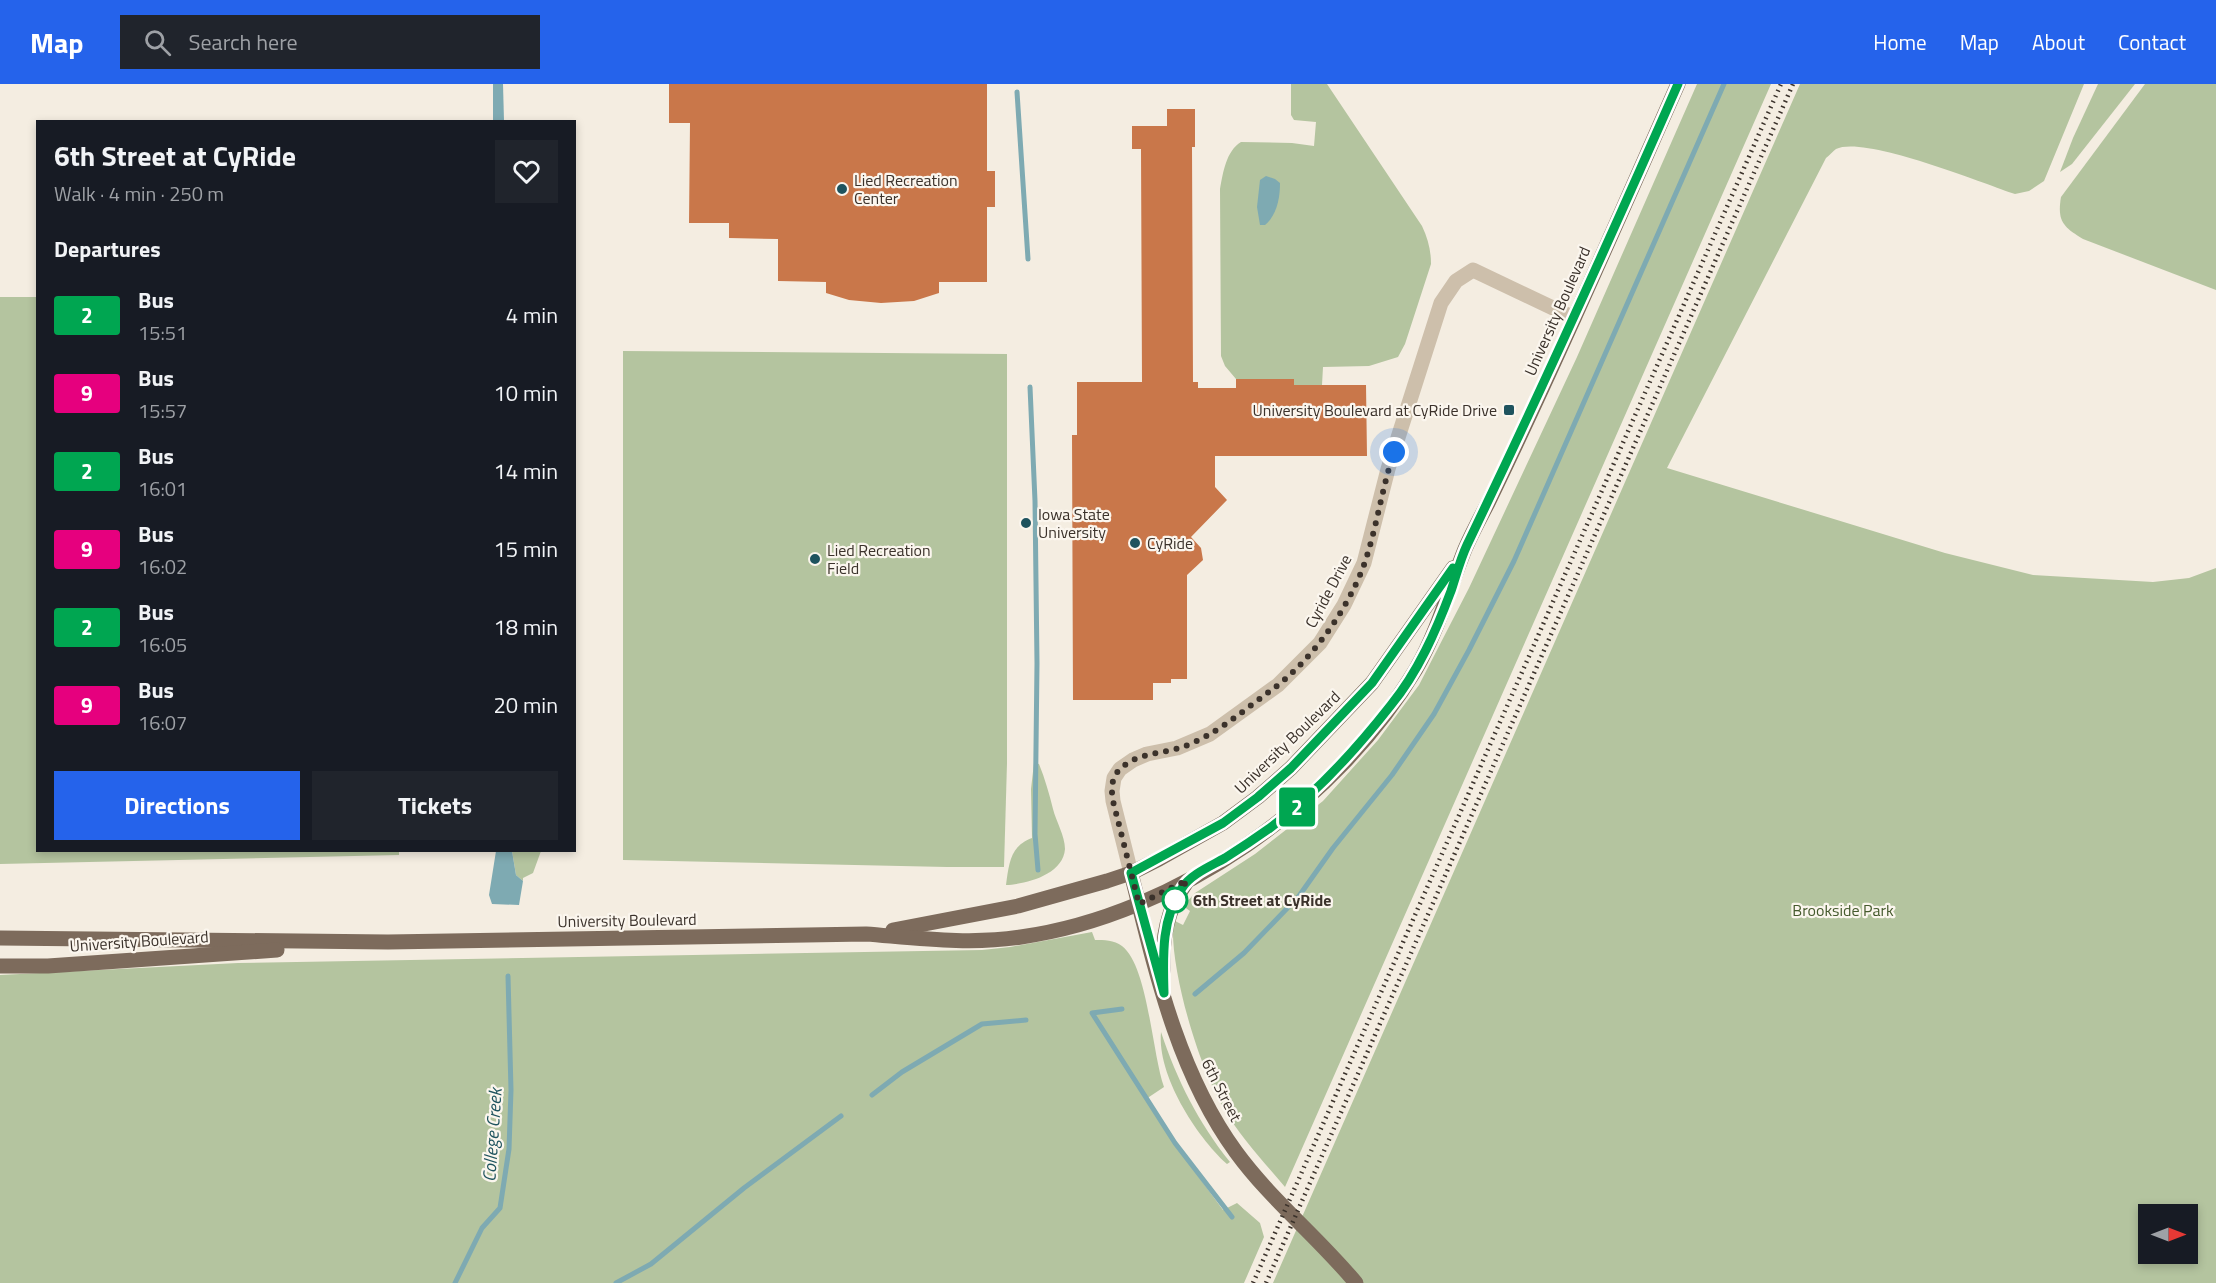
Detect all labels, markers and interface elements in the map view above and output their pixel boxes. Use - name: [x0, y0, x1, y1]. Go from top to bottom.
- search box: [120, 15, 540, 69]
- text: Map: [30, 21, 84, 64]
- text: Search here: [189, 25, 298, 59]
- icon: search: [141, 26, 174, 59]
- text: Home: [1873, 26, 1927, 58]
- text: Map: [1960, 26, 1999, 58]
- text: About: [2032, 26, 2085, 58]
- text: Contact: [2118, 26, 2186, 58]
- text: 6th Street at CyRide: [54, 134, 296, 177]
- button: heart: [495, 140, 558, 203]
- place label: Lied Recreation Center: [854, 168, 958, 210]
- text: Walk · 4 min · 250 m: [54, 178, 224, 209]
- marker: Lied Recreation Center: [835, 182, 849, 196]
- text: Departures: [54, 232, 161, 266]
- street label: University Boulevard: [1518, 243, 1596, 379]
- text: Bus: [138, 283, 174, 317]
- text: 4 min: [506, 298, 558, 332]
- text: 2: [81, 299, 93, 331]
- text: 15:51: [138, 317, 187, 348]
- text: Bus: [138, 361, 174, 395]
- text: 10 min: [493, 376, 558, 410]
- text: 9: [81, 377, 93, 409]
- text: 15:57: [138, 395, 187, 426]
- place label: University Boulevard at CyRide Drive: [1253, 398, 1497, 422]
- marker: University Boulevard at CyRide Drive: [1502, 403, 1516, 417]
- your location: [1379, 437, 1409, 467]
- text: Bus: [138, 439, 174, 473]
- text: 14 min: [493, 454, 558, 488]
- text: 2: [81, 455, 93, 487]
- text: 16:01: [138, 473, 187, 504]
- place label: Iowa State University: [1038, 502, 1110, 544]
- marker: Iowa State University: [1019, 516, 1033, 530]
- text: Bus: [138, 517, 174, 551]
- place label: CyRide: [1147, 531, 1193, 555]
- text: 15 min: [493, 532, 558, 566]
- text: 9: [81, 533, 93, 565]
- marker: CyRide: [1128, 536, 1142, 550]
- place label: Lied Recreation Field: [827, 538, 931, 580]
- street label: Cyride Drive: [1299, 550, 1357, 632]
- text: 16:02: [138, 551, 187, 582]
- marker: Lied Recreation Field: [808, 552, 822, 566]
- text: Bus: [138, 595, 174, 629]
- text: 18 min: [493, 610, 558, 644]
- text: 2: [81, 611, 93, 643]
- text: 16:05: [138, 629, 187, 660]
- text: Bus: [138, 673, 174, 707]
- street label: University Boulevard: [1229, 685, 1345, 799]
- text: 20 min: [493, 688, 558, 722]
- text: 9: [81, 689, 93, 721]
- text: 16:07: [138, 707, 187, 738]
- button: Directions: [54, 771, 300, 840]
- button: Tickets: [312, 771, 558, 840]
- line badge: 2: [1278, 788, 1316, 826]
- text: 2: [1291, 791, 1303, 823]
- marker: 6th Street at CyRide: [1162, 887, 1188, 913]
- place label: 6th Street at CyRide: [1193, 888, 1331, 912]
- park label: Brookside Park: [1792, 898, 1894, 922]
- street label: University Boulevard: [557, 907, 697, 933]
- street label: University Boulevard: [69, 924, 209, 958]
- street label: 6th Street: [1196, 1054, 1248, 1126]
- water label: College Creek: [475, 1085, 509, 1183]
- north arrow: [2138, 1204, 2198, 1264]
- map controls: [2138, 1204, 2198, 1264]

